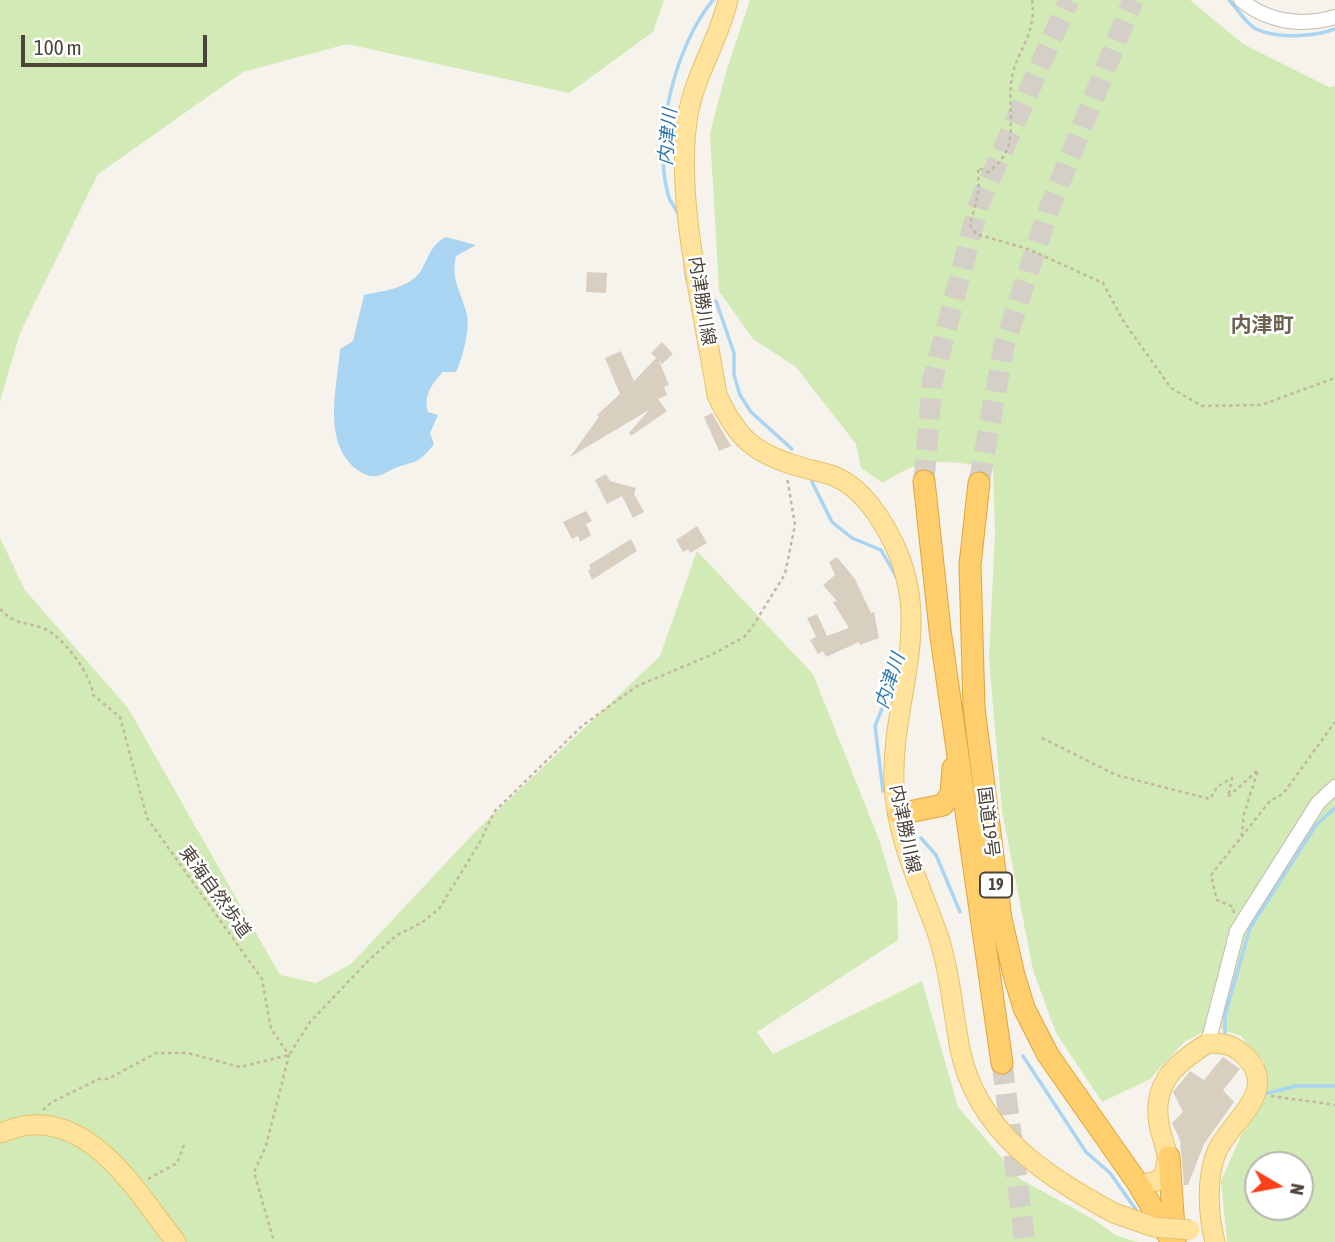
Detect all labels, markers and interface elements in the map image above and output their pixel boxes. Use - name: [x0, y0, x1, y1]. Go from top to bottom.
- scale bar: [24, 21, 210, 65]
- text: 100 m: [34, 35, 82, 59]
- water label: 内津川: [654, 108, 682, 166]
- street label: 内津勝川線: [684, 255, 720, 347]
- district label: 内津町: [1231, 312, 1293, 338]
- water label: 内津川: [870, 650, 910, 712]
- street label: 内津勝川線: [885, 783, 925, 875]
- street label: 国道19号: [973, 785, 1003, 859]
- street label: 東海自然歩道: [175, 842, 255, 942]
- road number: 19: [980, 872, 1012, 898]
- north arrow: [1244, 1151, 1314, 1221]
- text: N: [1286, 1182, 1310, 1197]

